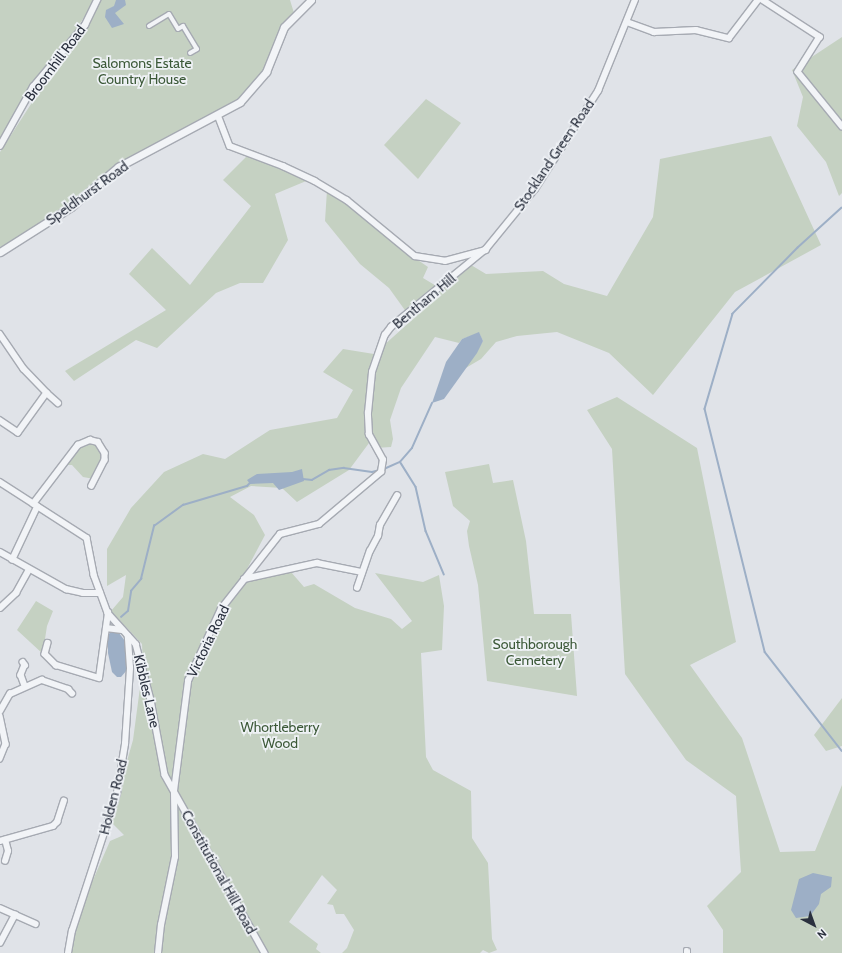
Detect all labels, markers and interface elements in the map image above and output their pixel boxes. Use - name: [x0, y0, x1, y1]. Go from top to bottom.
- street label: Broomhill Road: [21, 22, 89, 104]
- park label: Salomons Estate Country House: [92, 55, 192, 88]
- street label: Stockland Green Road: [510, 96, 598, 214]
- street label: Speldhurst Road: [43, 158, 131, 228]
- street label: Bentham Hill: [389, 270, 459, 332]
- street label: Victoria Road: [183, 602, 233, 680]
- park label: Southborough Cemetery: [493, 636, 577, 668]
- street label: Kibbles Lane: [130, 653, 164, 729]
- park label: Whortleberry Wood: [241, 719, 319, 752]
- street label: Holden Road: [96, 758, 130, 836]
- street label: Constitutional Hill Road: [178, 807, 260, 937]
- north arrow: [794, 905, 834, 945]
- text: N: [814, 926, 829, 942]

